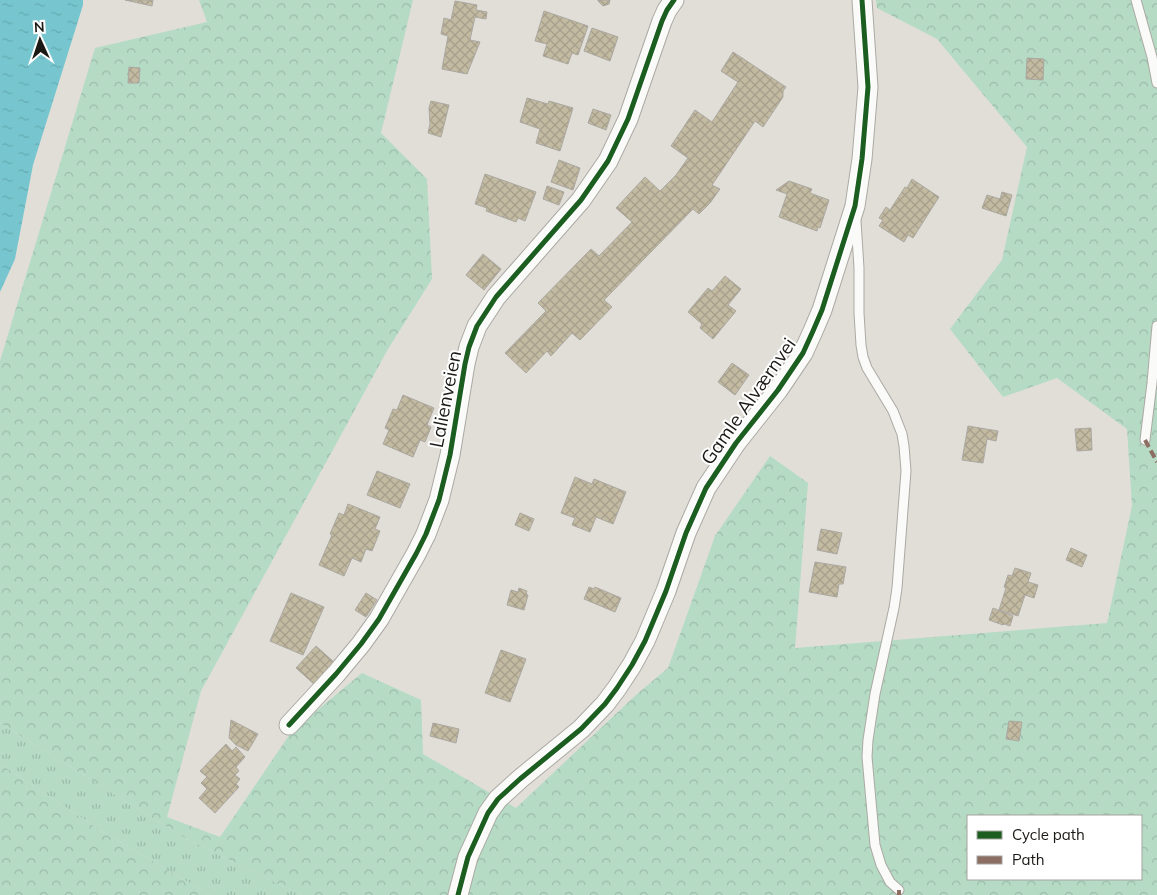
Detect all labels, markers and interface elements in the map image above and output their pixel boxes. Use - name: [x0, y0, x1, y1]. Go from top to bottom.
- north arrow: [15, 15, 65, 65]
- text: N: [34, 18, 45, 36]
- street label: Gamle Alværnvei: [695, 333, 801, 469]
- street label: Lalienveien: [424, 348, 466, 450]
- legend: [967, 815, 1142, 880]
- text: Cycle path: [1012, 825, 1085, 844]
- text: Path: [1012, 850, 1044, 869]

